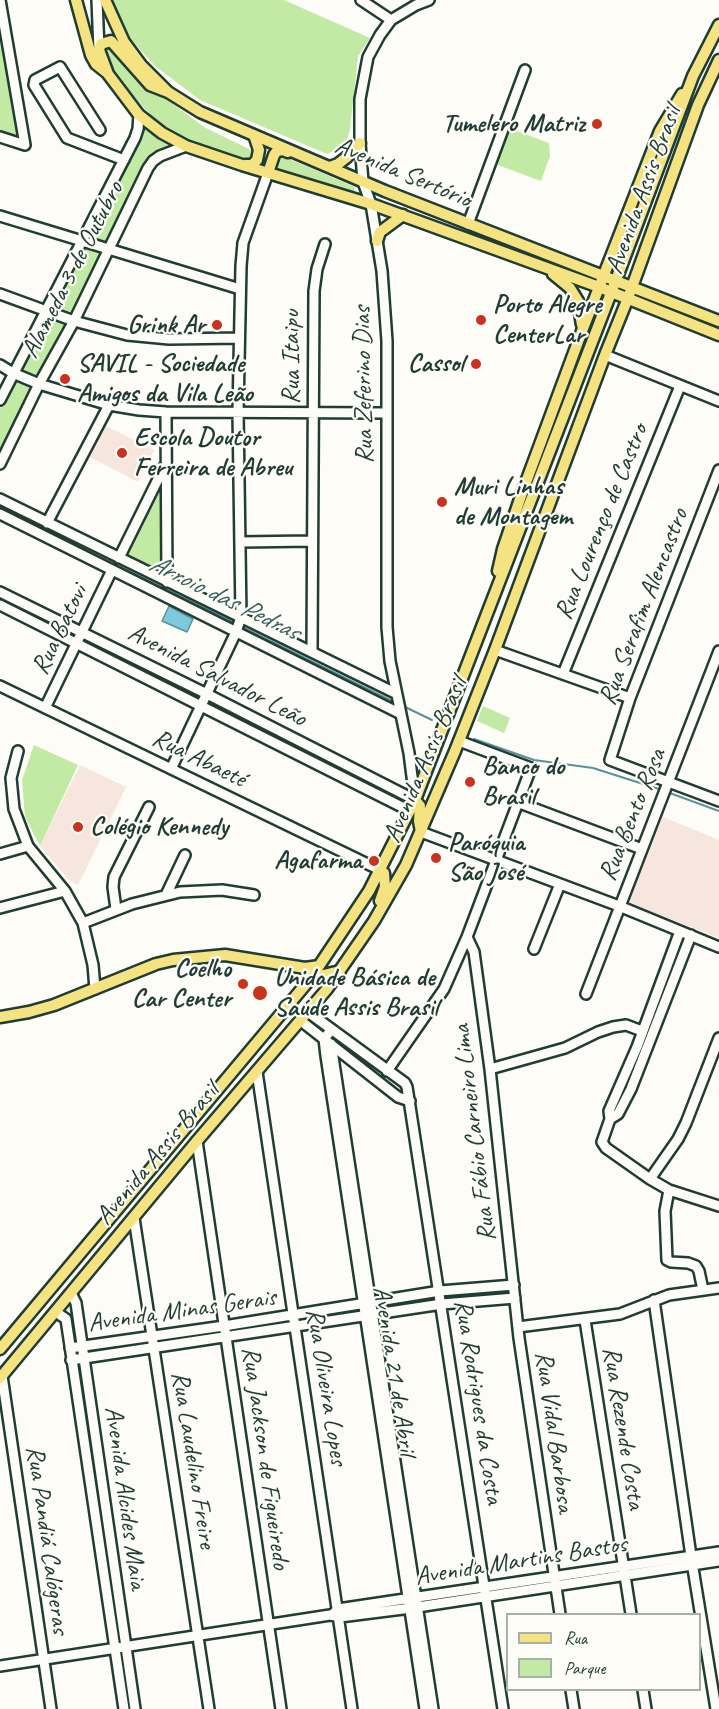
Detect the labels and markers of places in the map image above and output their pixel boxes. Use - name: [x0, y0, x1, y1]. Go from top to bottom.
- place label: Tumelero Matriz: [442, 108, 585, 140]
- marker: Tumelero Matriz: [590, 117, 604, 131]
- place label: Porto Alegre CenterLar: [493, 289, 602, 350]
- place label: Grink Ar: [127, 309, 205, 341]
- marker: Porto Alegre CenterLar: [474, 313, 488, 327]
- marker: Grink Ar: [210, 318, 224, 332]
- place label: SAVIL - Sociedade Amigos da Vila Leão: [77, 348, 253, 410]
- place label: Cassol: [408, 348, 464, 380]
- marker: Cassol: [469, 357, 483, 371]
- marker: SAVIL - Sociedade Amigos da Vila Leão: [58, 372, 72, 386]
- place label: Escola Doutor Ferreira de Abreu: [134, 422, 292, 484]
- marker: Escola Doutor Ferreira de Abreu: [115, 446, 129, 460]
- place label: Muri Linhas de Montagem: [454, 471, 572, 532]
- marker: Muri Linhas de Montagem: [435, 495, 449, 509]
- place label: Banco do Brasil: [482, 751, 564, 812]
- marker: Banco do Brasil: [463, 775, 477, 789]
- place label: Colégio Kennedy: [90, 811, 228, 843]
- marker: Colégio Kennedy: [71, 820, 85, 834]
- place label: Paróquia São José: [448, 827, 524, 888]
- place label: Agafarma: [274, 845, 362, 877]
- marker: Paróquia São José: [429, 851, 443, 865]
- marker: Agafarma: [367, 854, 381, 868]
- place label: Coelho Car Center: [132, 953, 231, 1014]
- place label: Unidade Básica de Saúde Assis Brasil: [274, 962, 438, 1024]
- marker: Coelho Car Center: [236, 977, 250, 991]
- marker: Unidade Básica de Saúde Assis Brasil: [251, 984, 269, 1002]

